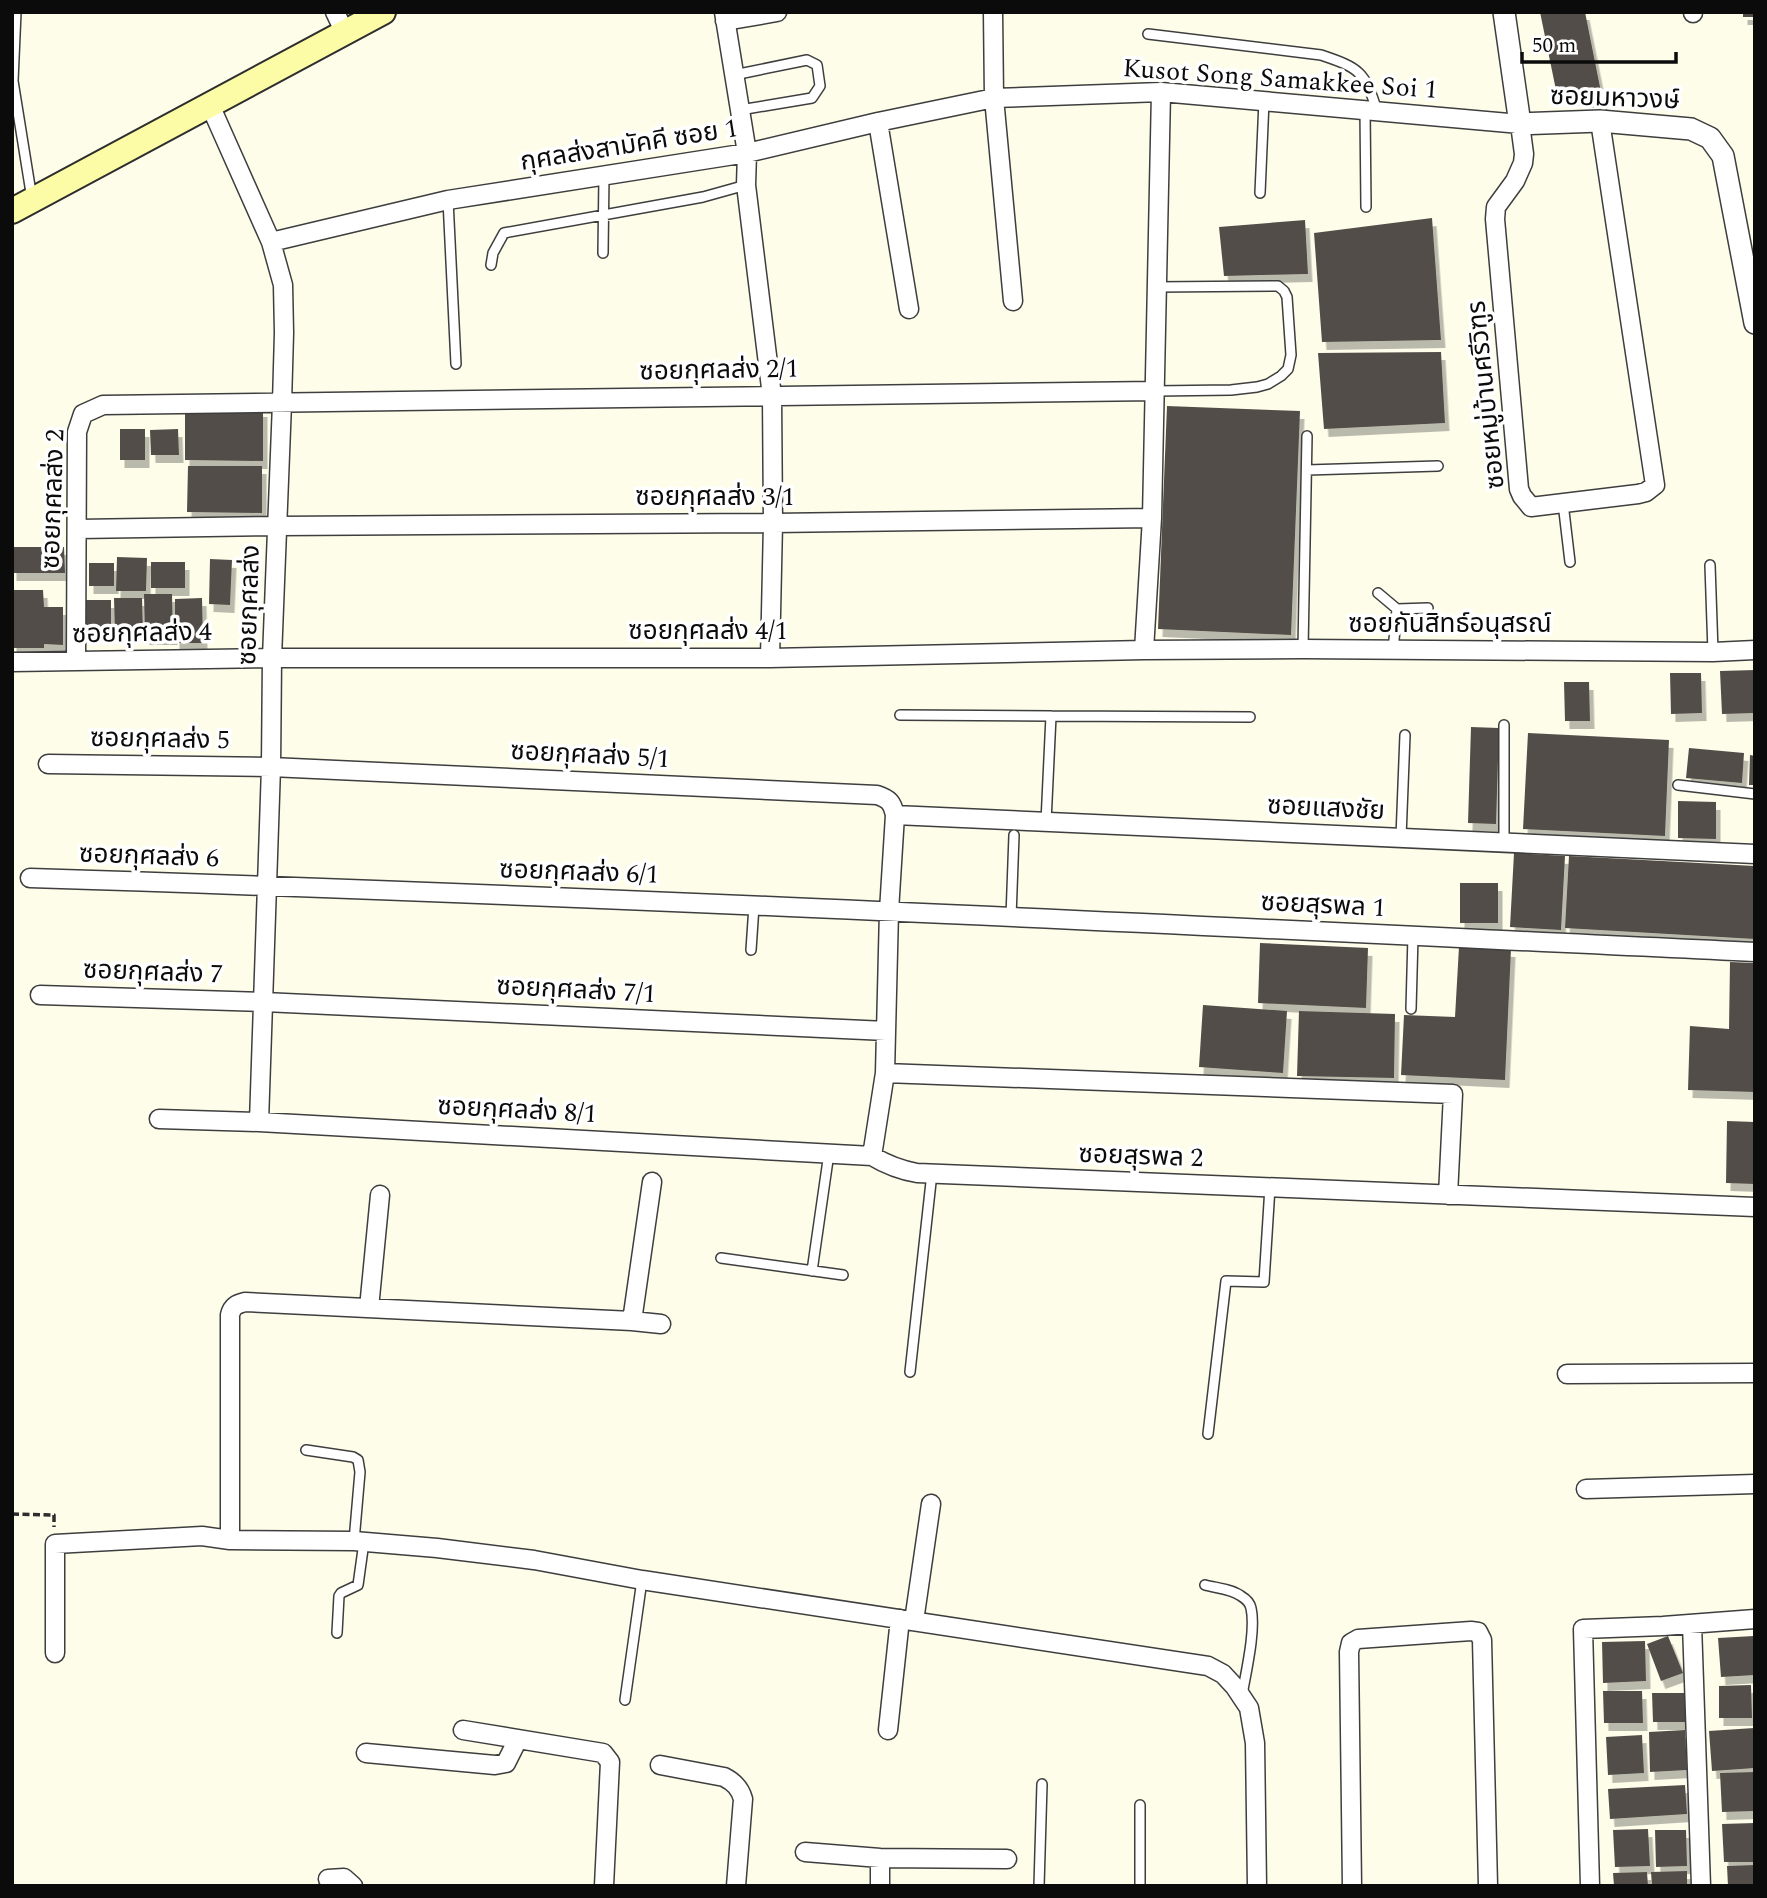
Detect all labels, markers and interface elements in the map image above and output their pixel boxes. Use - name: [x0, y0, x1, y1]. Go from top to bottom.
- scale bar: [1522, 21, 1676, 65]
- text: 50 m: [1532, 30, 1576, 62]
- street label: Kusot Song Samakkee Soi 1: [1121, 48, 1439, 110]
- street label: ซอยมหาวงษ์: [1549, 76, 1681, 120]
- street label: กุศลส่งสามัคคี ซอย 1: [517, 108, 741, 182]
- street label: ซอยหมู่บ้านศรีวิฑูร: [1456, 299, 1516, 491]
- street label: ซอยกุศลส่ง 2/1: [639, 349, 799, 391]
- street label: ซอยกุศลส่ง 2: [31, 428, 75, 570]
- street label: ซอยกุศลส่ง 3/1: [635, 477, 795, 517]
- street label: ซอยกุศลส่ง: [227, 544, 271, 666]
- street label: ซอยกันสิทธ์อนุสรณ์: [1348, 604, 1552, 644]
- street label: ซอยกุศลส่ง 4/1: [628, 611, 788, 651]
- street label: ซอยกุศลส่ง 4: [72, 612, 212, 654]
- street label: ซอยกุศลส่ง 5: [90, 718, 230, 760]
- street label: ซอยกุศลส่ง 5/1: [509, 731, 671, 779]
- street label: ซอยแสงชัย: [1266, 785, 1386, 831]
- street label: ซอยกุศลส่ง 6: [78, 834, 220, 878]
- street label: ซอยกุศลส่ง 6/1: [499, 849, 659, 895]
- street label: ซอยสุรพล 1: [1260, 882, 1386, 928]
- street label: ซอยกุศลส่ง 7: [82, 950, 224, 994]
- street label: ซอยกุศลส่ง 7/1: [495, 966, 657, 1014]
- street label: ซอยกุศลส่ง 8/1: [436, 1086, 598, 1134]
- street label: ซอยสุรพล 2: [1078, 1134, 1204, 1178]

